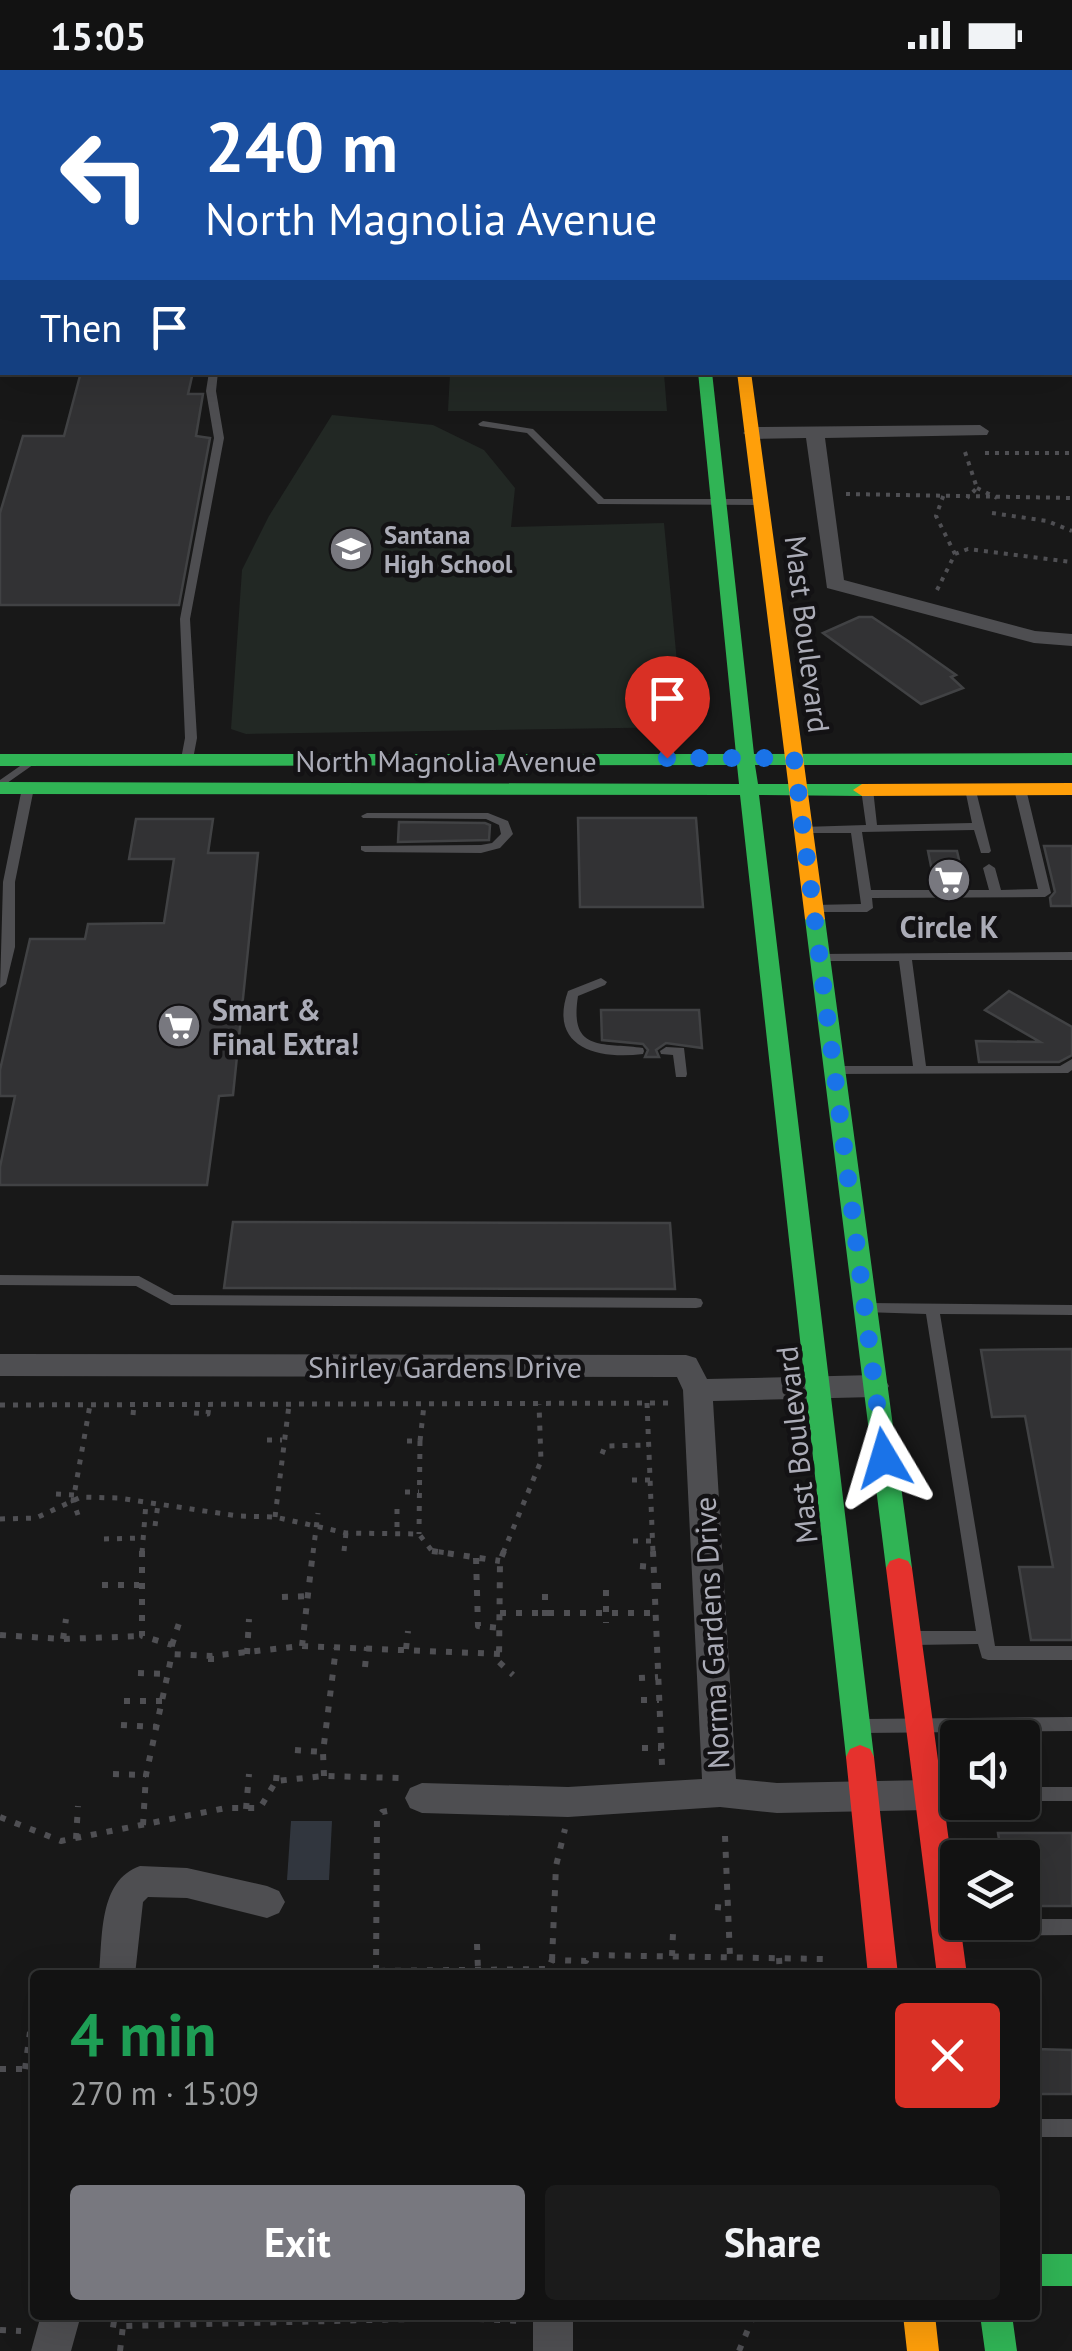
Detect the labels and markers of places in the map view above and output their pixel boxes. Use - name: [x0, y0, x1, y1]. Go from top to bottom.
- place label: Santana High School: [384, 519, 513, 580]
- school or university icon: Santana High School: [328, 526, 374, 572]
- pin: [625, 656, 710, 759]
- supermarket icon: Circle K: [926, 857, 972, 903]
- place label: Circle K: [900, 907, 999, 946]
- place label: Smart & Final Extra!: [212, 990, 359, 1063]
- supermarket icon: Smart & Final Extra!: [156, 1003, 202, 1049]

